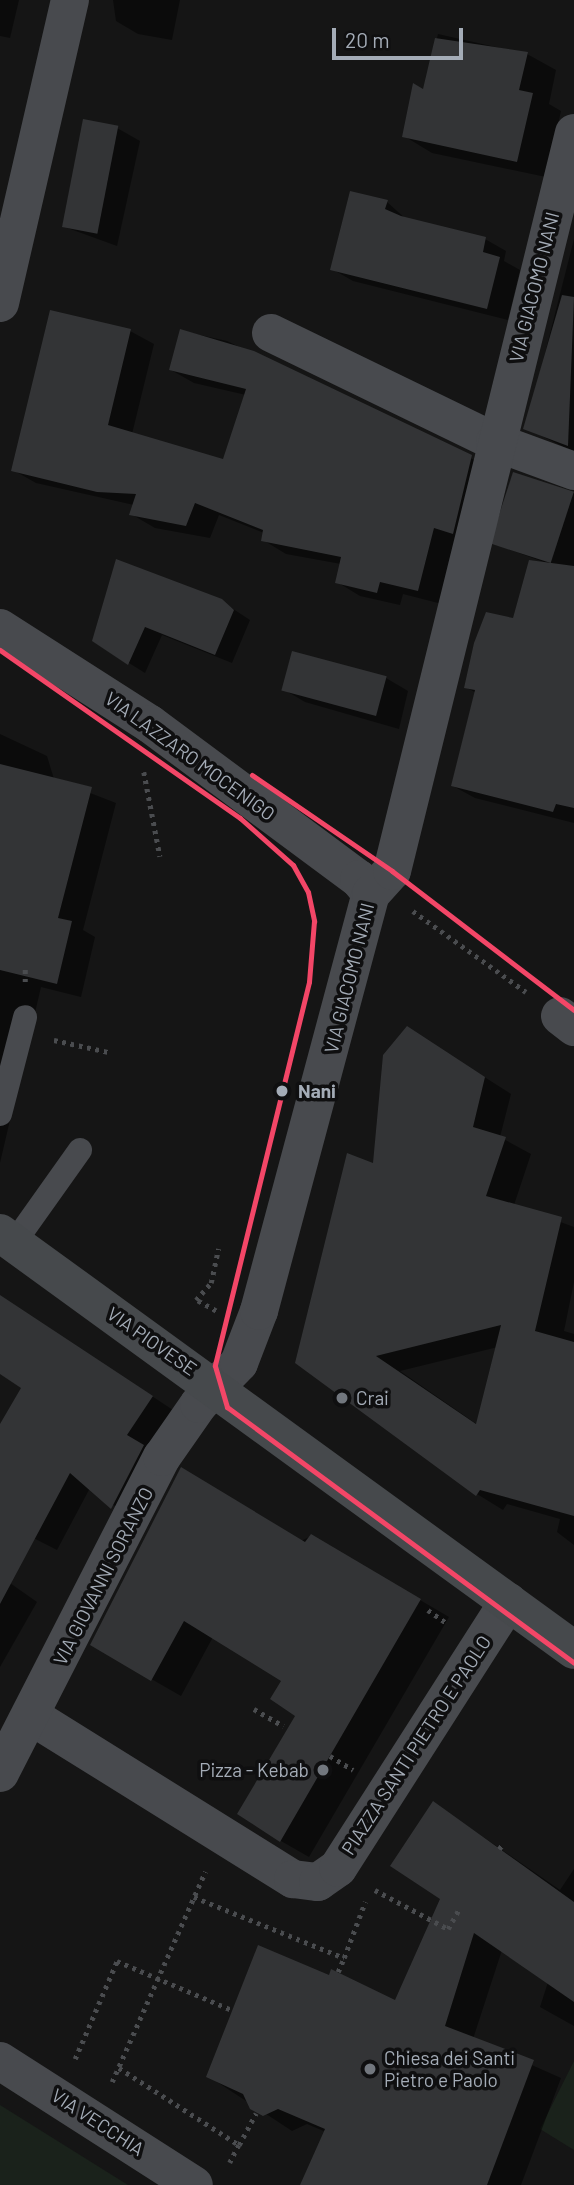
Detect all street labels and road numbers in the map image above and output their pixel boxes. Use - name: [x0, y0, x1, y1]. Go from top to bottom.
- street label: VIA GIACOMO NANI: [504, 210, 564, 364]
- street label: VIA LAZZARO MOCENIGO: [101, 687, 279, 825]
- street label: VIA GIACOMO NANI: [319, 901, 379, 1055]
- street label: VIA PIOVESE: [103, 1302, 201, 1380]
- street label: VIA GIOVANNI SORANZO: [48, 1483, 158, 1669]
- street label: PIAZZA SANTI PIETRO E PAOLO: [337, 1631, 495, 1859]
- street label: VIA VECCHIA: [47, 2084, 149, 2160]

